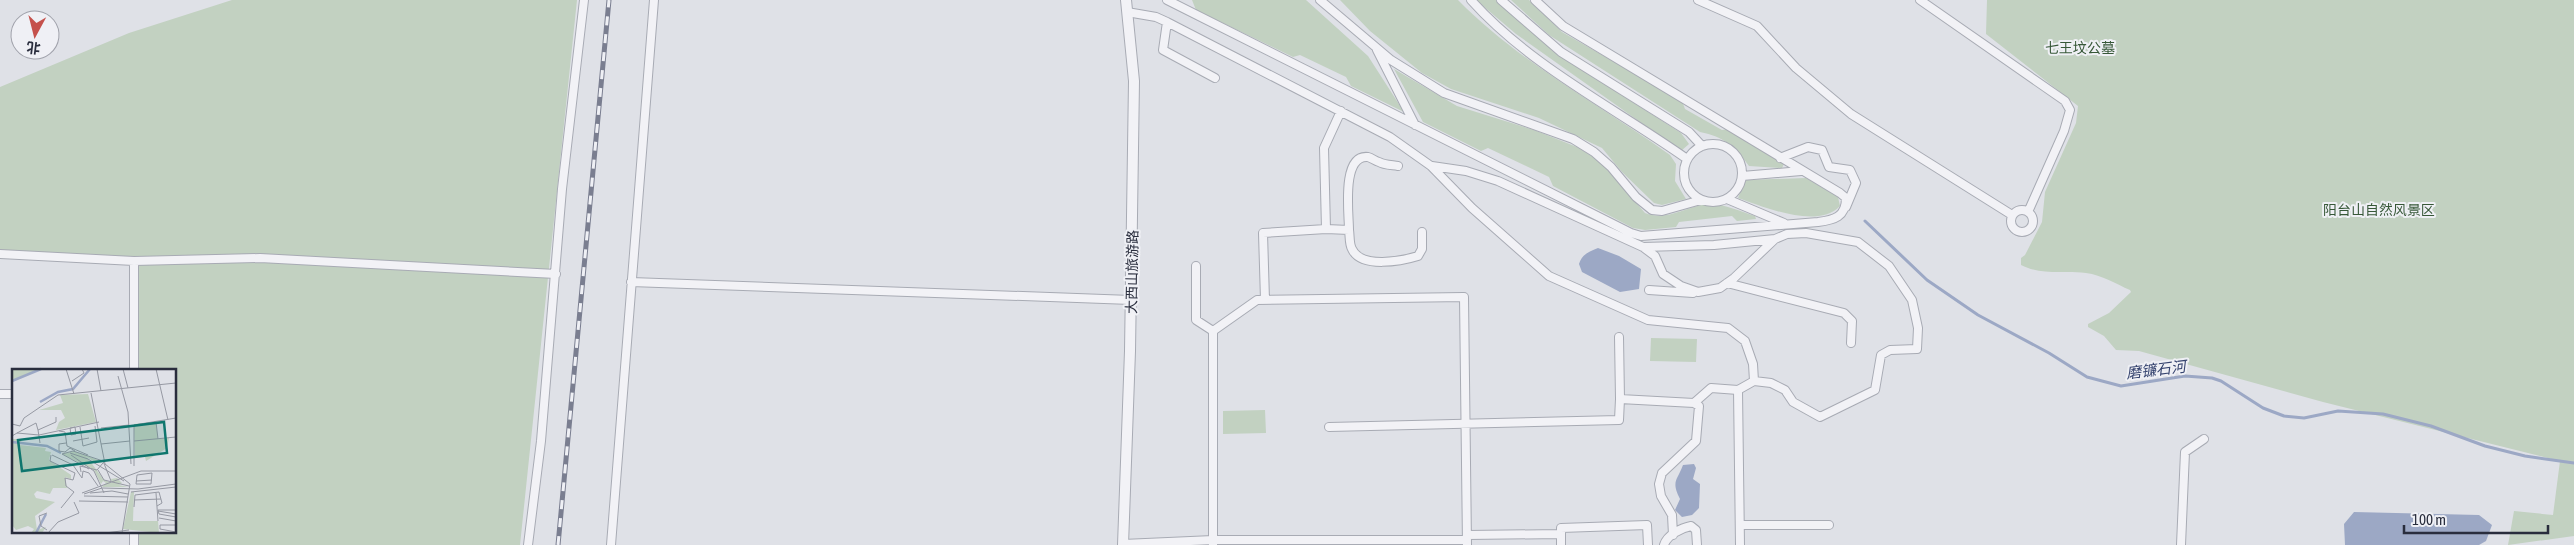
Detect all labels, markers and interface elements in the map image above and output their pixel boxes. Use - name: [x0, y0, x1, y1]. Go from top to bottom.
- north arrow: [10, 10, 60, 60]
- text: 北: [25, 39, 41, 57]
- park label: 七王坟公墓: [2045, 40, 2115, 56]
- park label: 阳台山自然风景区: [2323, 202, 2435, 218]
- street label: 大西山旅游路: [1123, 230, 1141, 314]
- water label: 磨镰石河: [2125, 357, 2190, 382]
- inset map: [12, 369, 176, 532]
- scale bar: [2404, 502, 2548, 534]
- text: 100 m: [2412, 511, 2446, 528]

